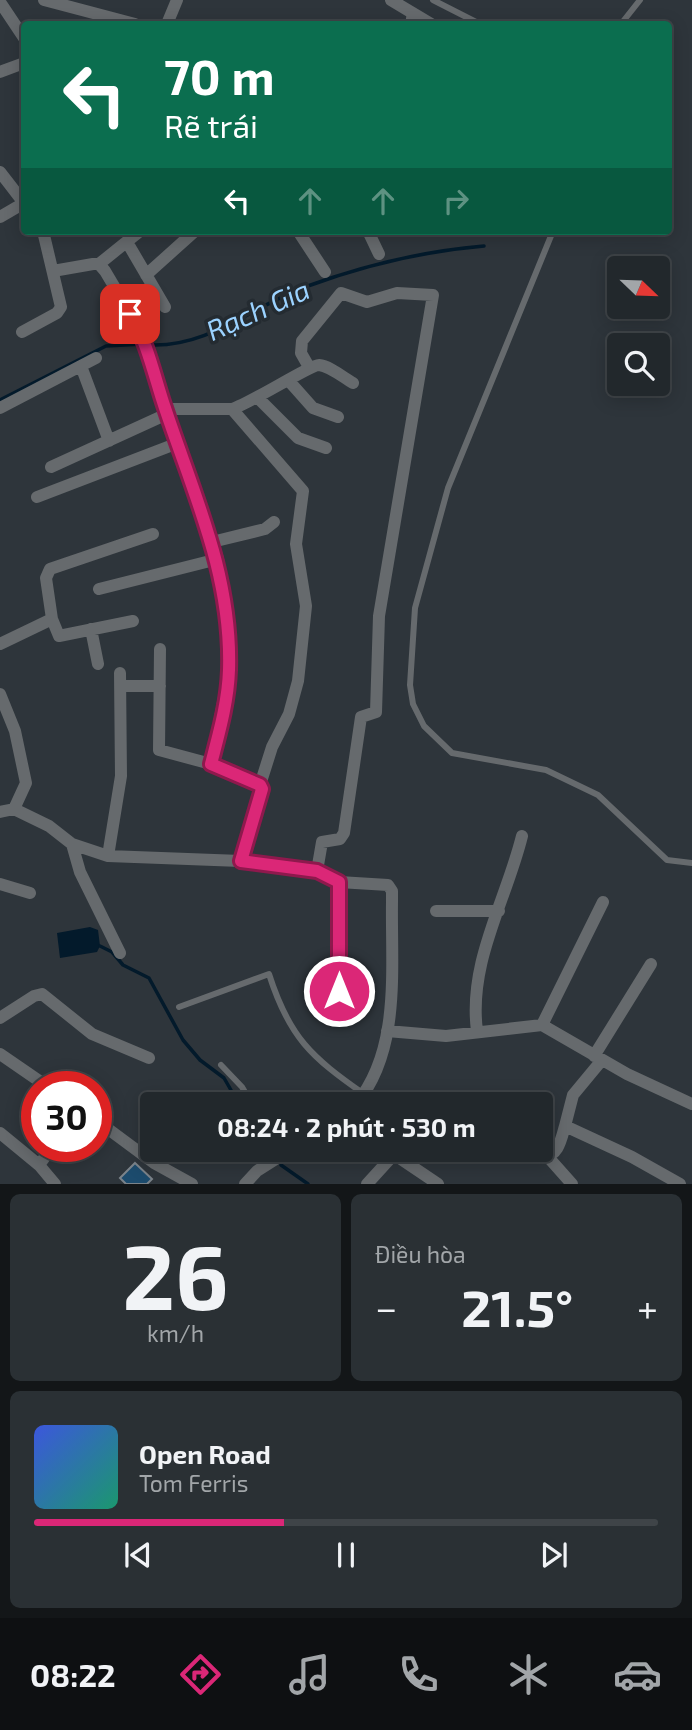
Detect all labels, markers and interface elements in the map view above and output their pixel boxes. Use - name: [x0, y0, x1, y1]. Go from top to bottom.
- text: 70 m: [164, 46, 275, 105]
- icon: left: [49, 49, 140, 140]
- text: Rẽ trái: [164, 106, 258, 144]
- icon: left: [218, 182, 256, 220]
- icon: ahead: [291, 182, 329, 220]
- icon: ahead: [364, 182, 402, 220]
- icon: right: [437, 182, 475, 220]
- north arrow: [607, 256, 670, 318]
- map controls: [607, 256, 670, 396]
- water label: Rạch Gia: [201, 271, 315, 347]
- pin: [100, 284, 160, 344]
- icon: arrive: [111, 295, 149, 333]
- button: search: [607, 333, 670, 396]
- position arrow: [302, 954, 376, 1028]
- speed limit sign: 30: [21, 1071, 112, 1162]
- text: 08:24 · 2 phút · 530 m: [217, 1111, 476, 1142]
- text: 26: [122, 1219, 229, 1328]
- text: Điều hòa: [375, 1240, 466, 1268]
- text: 21.5°: [461, 1275, 573, 1337]
- text: −: [375, 1284, 397, 1330]
- text: +: [637, 1284, 658, 1330]
- text: km/h: [147, 1319, 204, 1347]
- text: Open Road: [139, 1438, 271, 1469]
- text: Tom Ferris: [139, 1469, 248, 1497]
- icon: previous: [119, 1536, 157, 1574]
- icon: pause: [327, 1536, 365, 1574]
- icon: next: [535, 1536, 573, 1574]
- icon: directions: [176, 1650, 225, 1699]
- icon: music: [285, 1650, 334, 1699]
- icon: phone: [394, 1650, 443, 1699]
- icon: climate: [504, 1650, 553, 1699]
- icon: car: [613, 1650, 662, 1699]
- text: 08:22: [30, 1655, 116, 1693]

